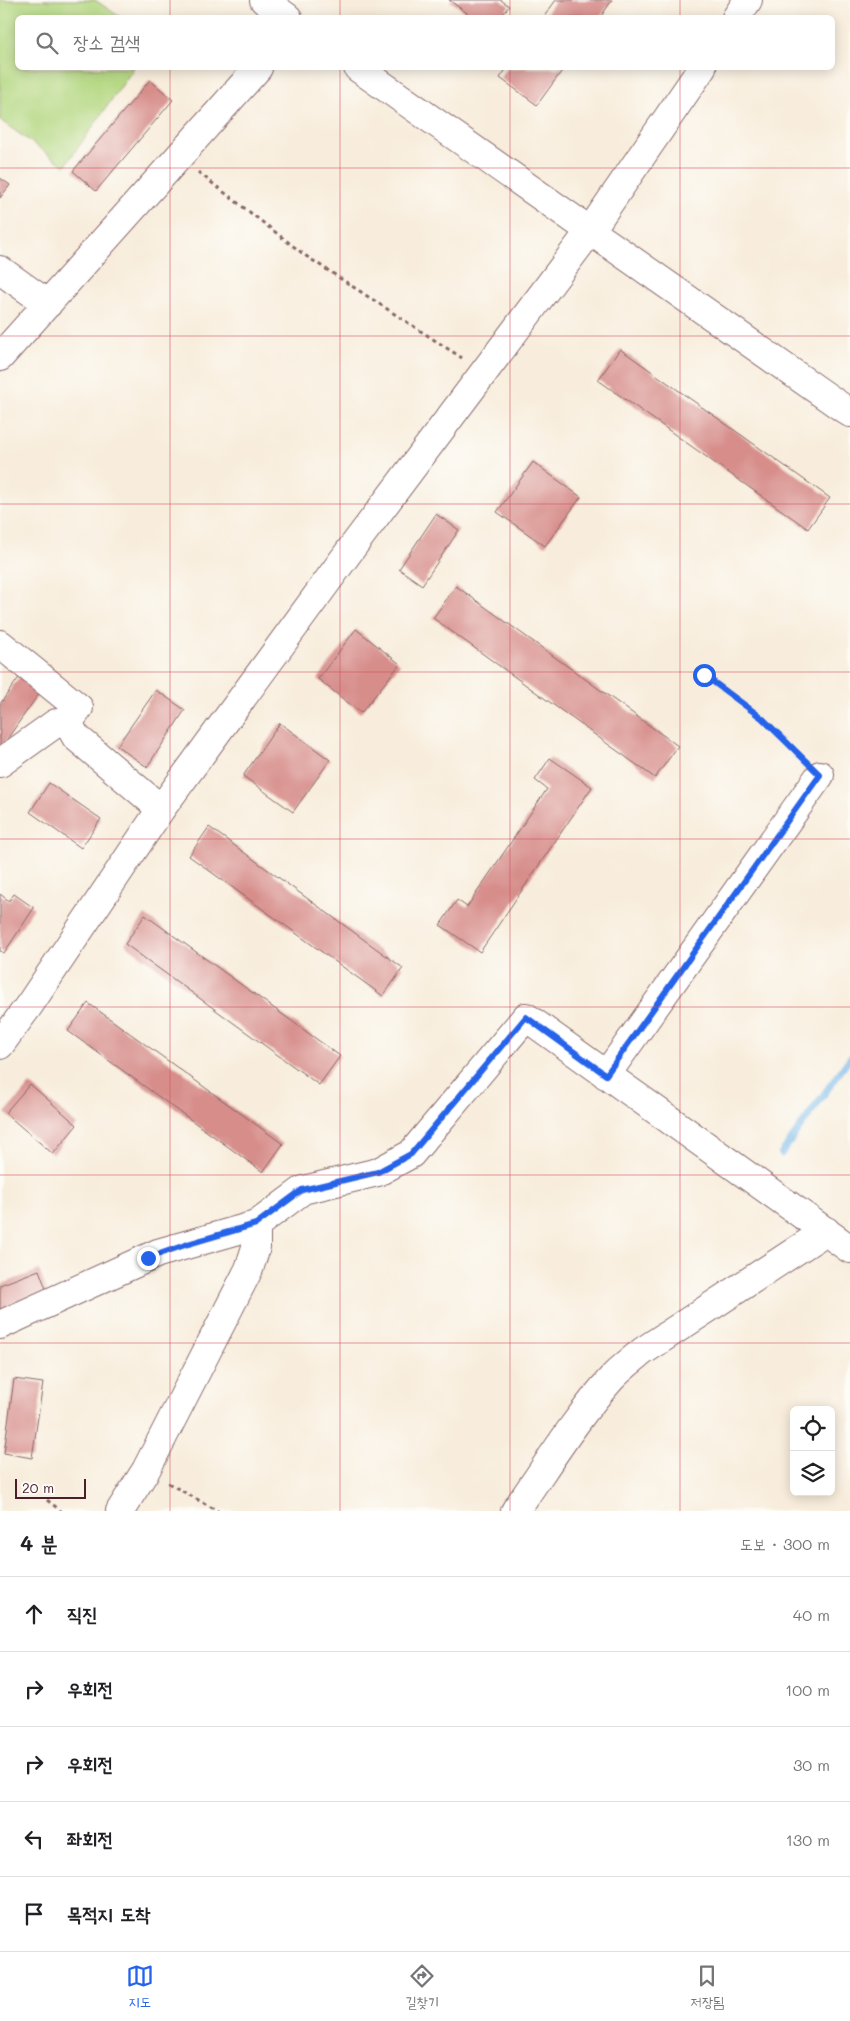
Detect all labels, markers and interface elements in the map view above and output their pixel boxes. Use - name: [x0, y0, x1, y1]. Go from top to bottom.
- search box: [15, 15, 835, 70]
- icon: search: [33, 29, 61, 57]
- text: 장소 검색: [73, 29, 140, 54]
- route start: [693, 664, 716, 687]
- route end: [137, 1247, 160, 1270]
- map controls: [790, 1406, 835, 1496]
- button: locate: [790, 1406, 835, 1451]
- button: layers: [790, 1451, 835, 1496]
- scale bar: [15, 1476, 86, 1499]
- text: 20 m: [22, 1478, 54, 1497]
- text: 4 분: [20, 1529, 58, 1556]
- text: 도보 · 300 m: [740, 1533, 830, 1554]
- icon: ahead: [20, 1600, 48, 1628]
- text: 직진: [67, 1601, 98, 1626]
- text: 40 m: [793, 1604, 830, 1625]
- icon: right: [20, 1675, 48, 1703]
- text: 우회전: [67, 1676, 113, 1701]
- text: 100 m: [785, 1679, 830, 1700]
- icon: right: [20, 1750, 48, 1778]
- text: 우회전: [67, 1751, 113, 1776]
- text: 30 m: [793, 1754, 830, 1775]
- icon: left: [20, 1825, 48, 1853]
- text: 좌회전: [67, 1826, 113, 1851]
- text: 130 m: [786, 1829, 830, 1850]
- icon: arrive: [20, 1900, 48, 1928]
- text: 목적지 도착: [67, 1901, 150, 1926]
- tab: 지도: [126, 1962, 154, 2012]
- tab: 길찾기: [405, 1962, 439, 2012]
- tab: 저장됨: [690, 1962, 724, 2012]

